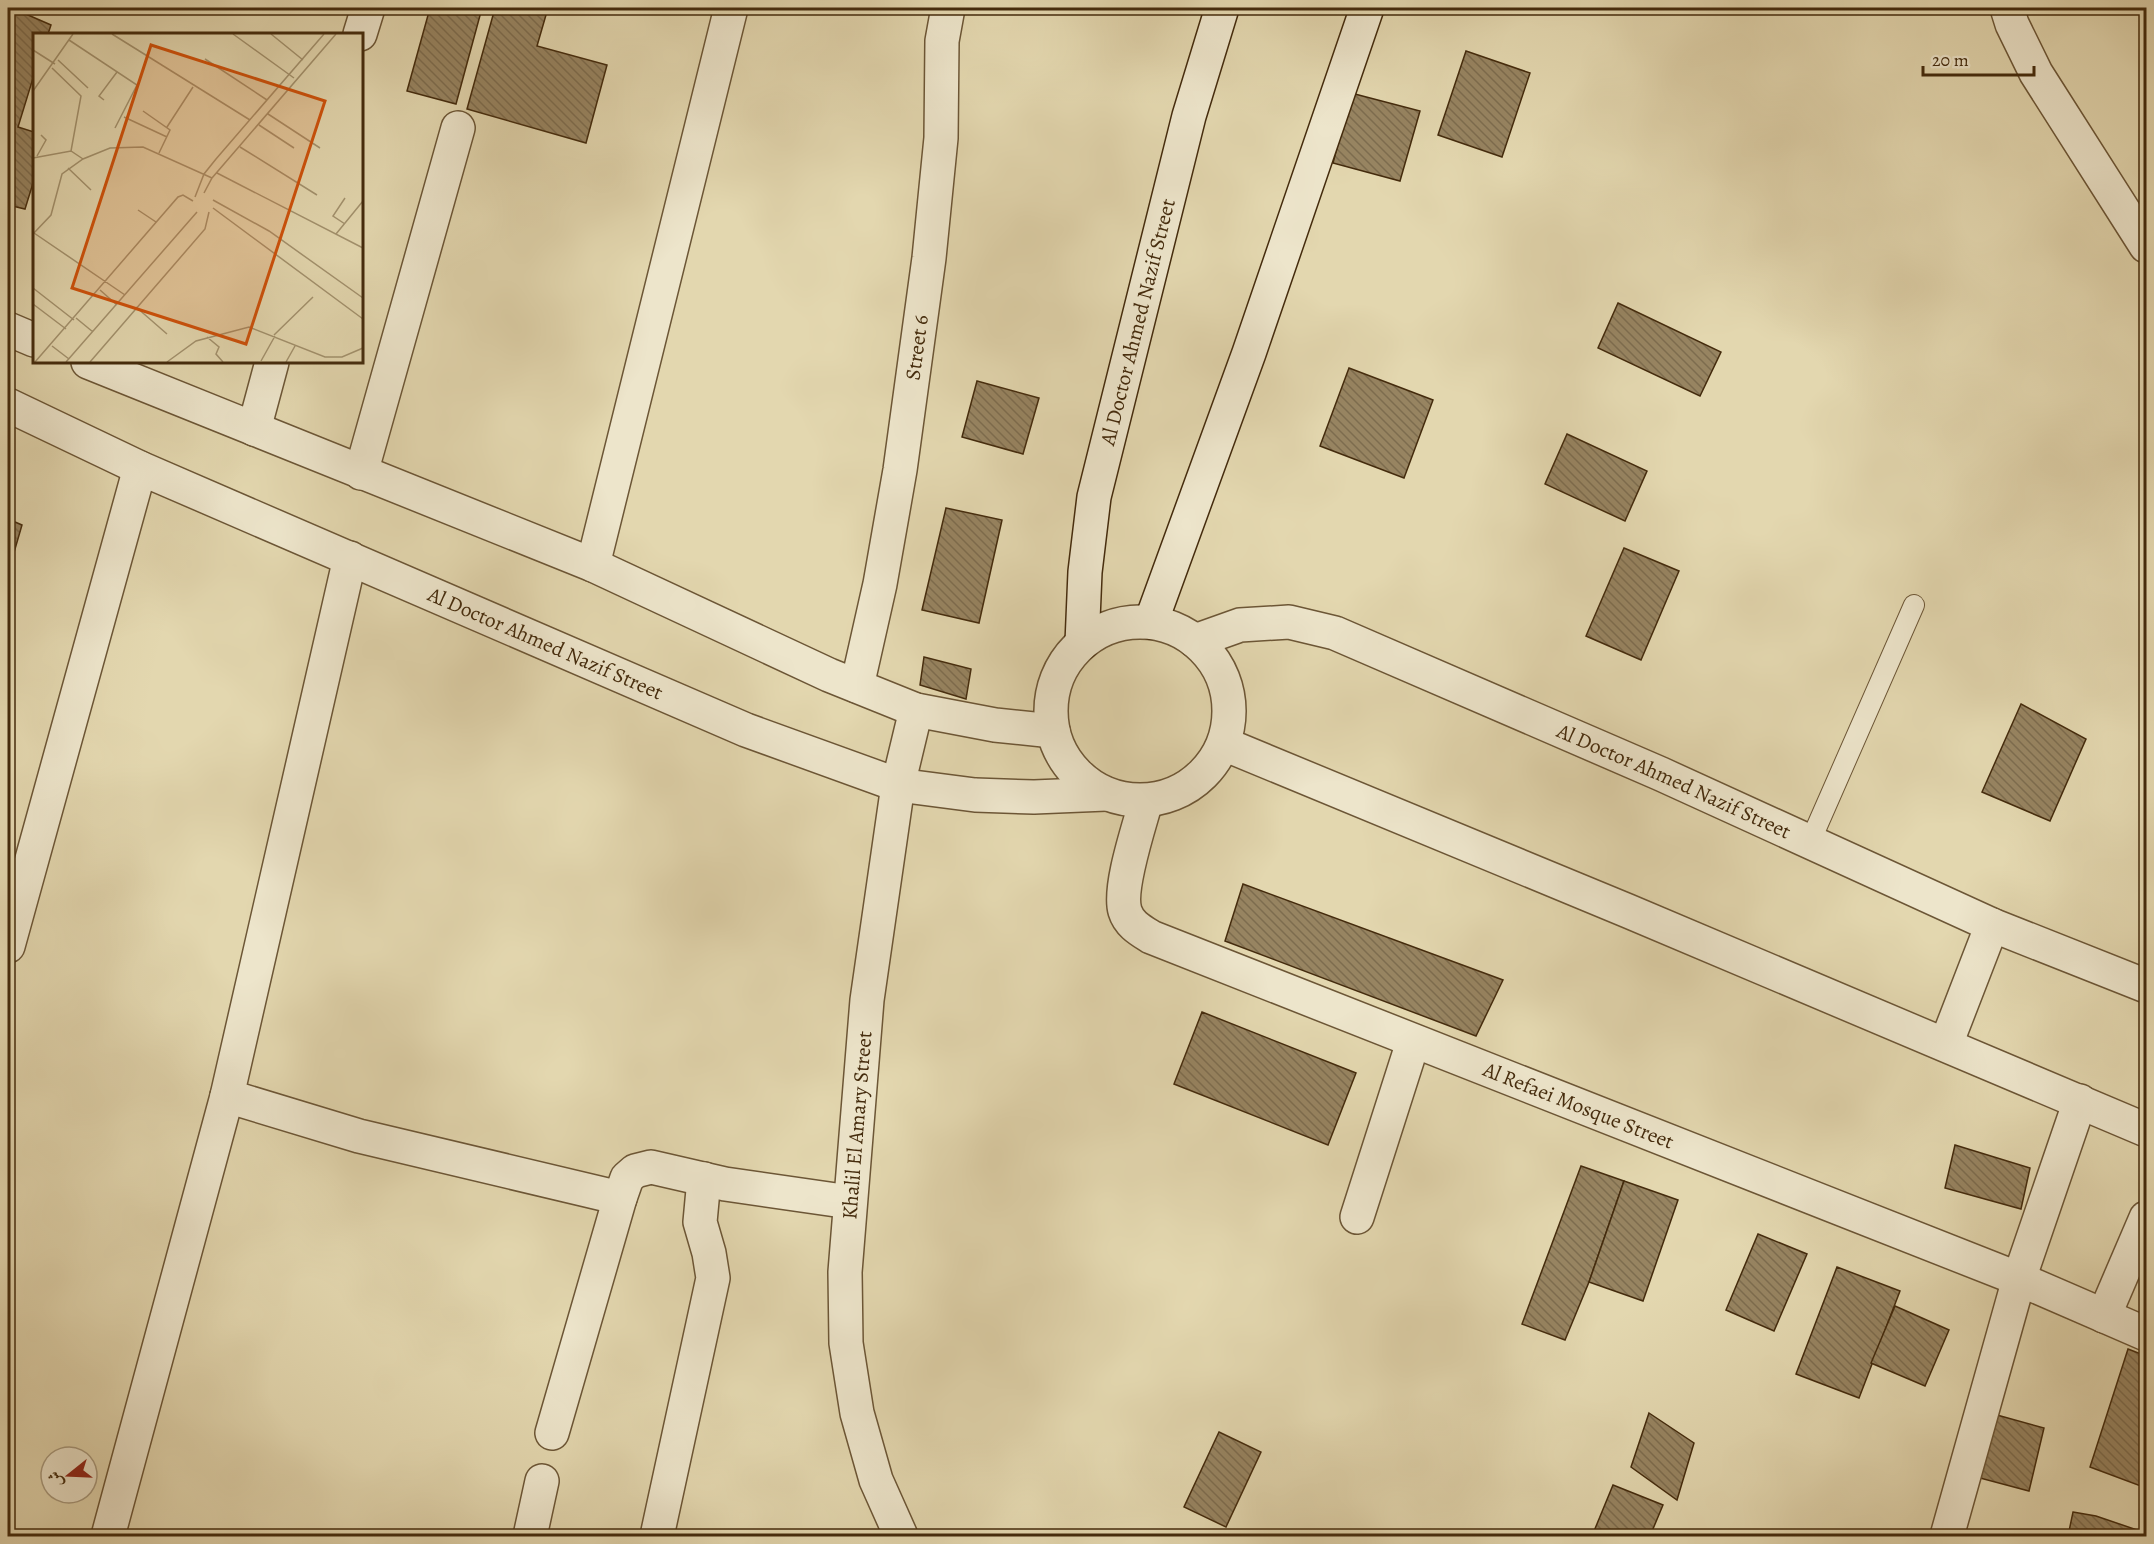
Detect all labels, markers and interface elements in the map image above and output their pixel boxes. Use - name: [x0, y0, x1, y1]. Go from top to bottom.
- inset map: [33, 33, 363, 363]
- scale bar: [1923, 39, 2034, 77]
- text: 20 m: [1932, 48, 1969, 72]
- street label: Al Doctor Ahmed Nazif Street: [1093, 196, 1182, 449]
- street label: Street 6: [898, 313, 935, 382]
- street label: Al Doctor Ahmed Nazif Street: [423, 580, 667, 706]
- street label: Al Doctor Ahmed Nazif Street: [1552, 716, 1795, 845]
- street label: Khalil El Amary Street: [835, 1030, 878, 1221]
- street label: Al Refaei Mosque Street: [1478, 1055, 1678, 1156]
- north arrow: [39, 1445, 99, 1505]
- text: ش: [43, 1468, 69, 1490]

